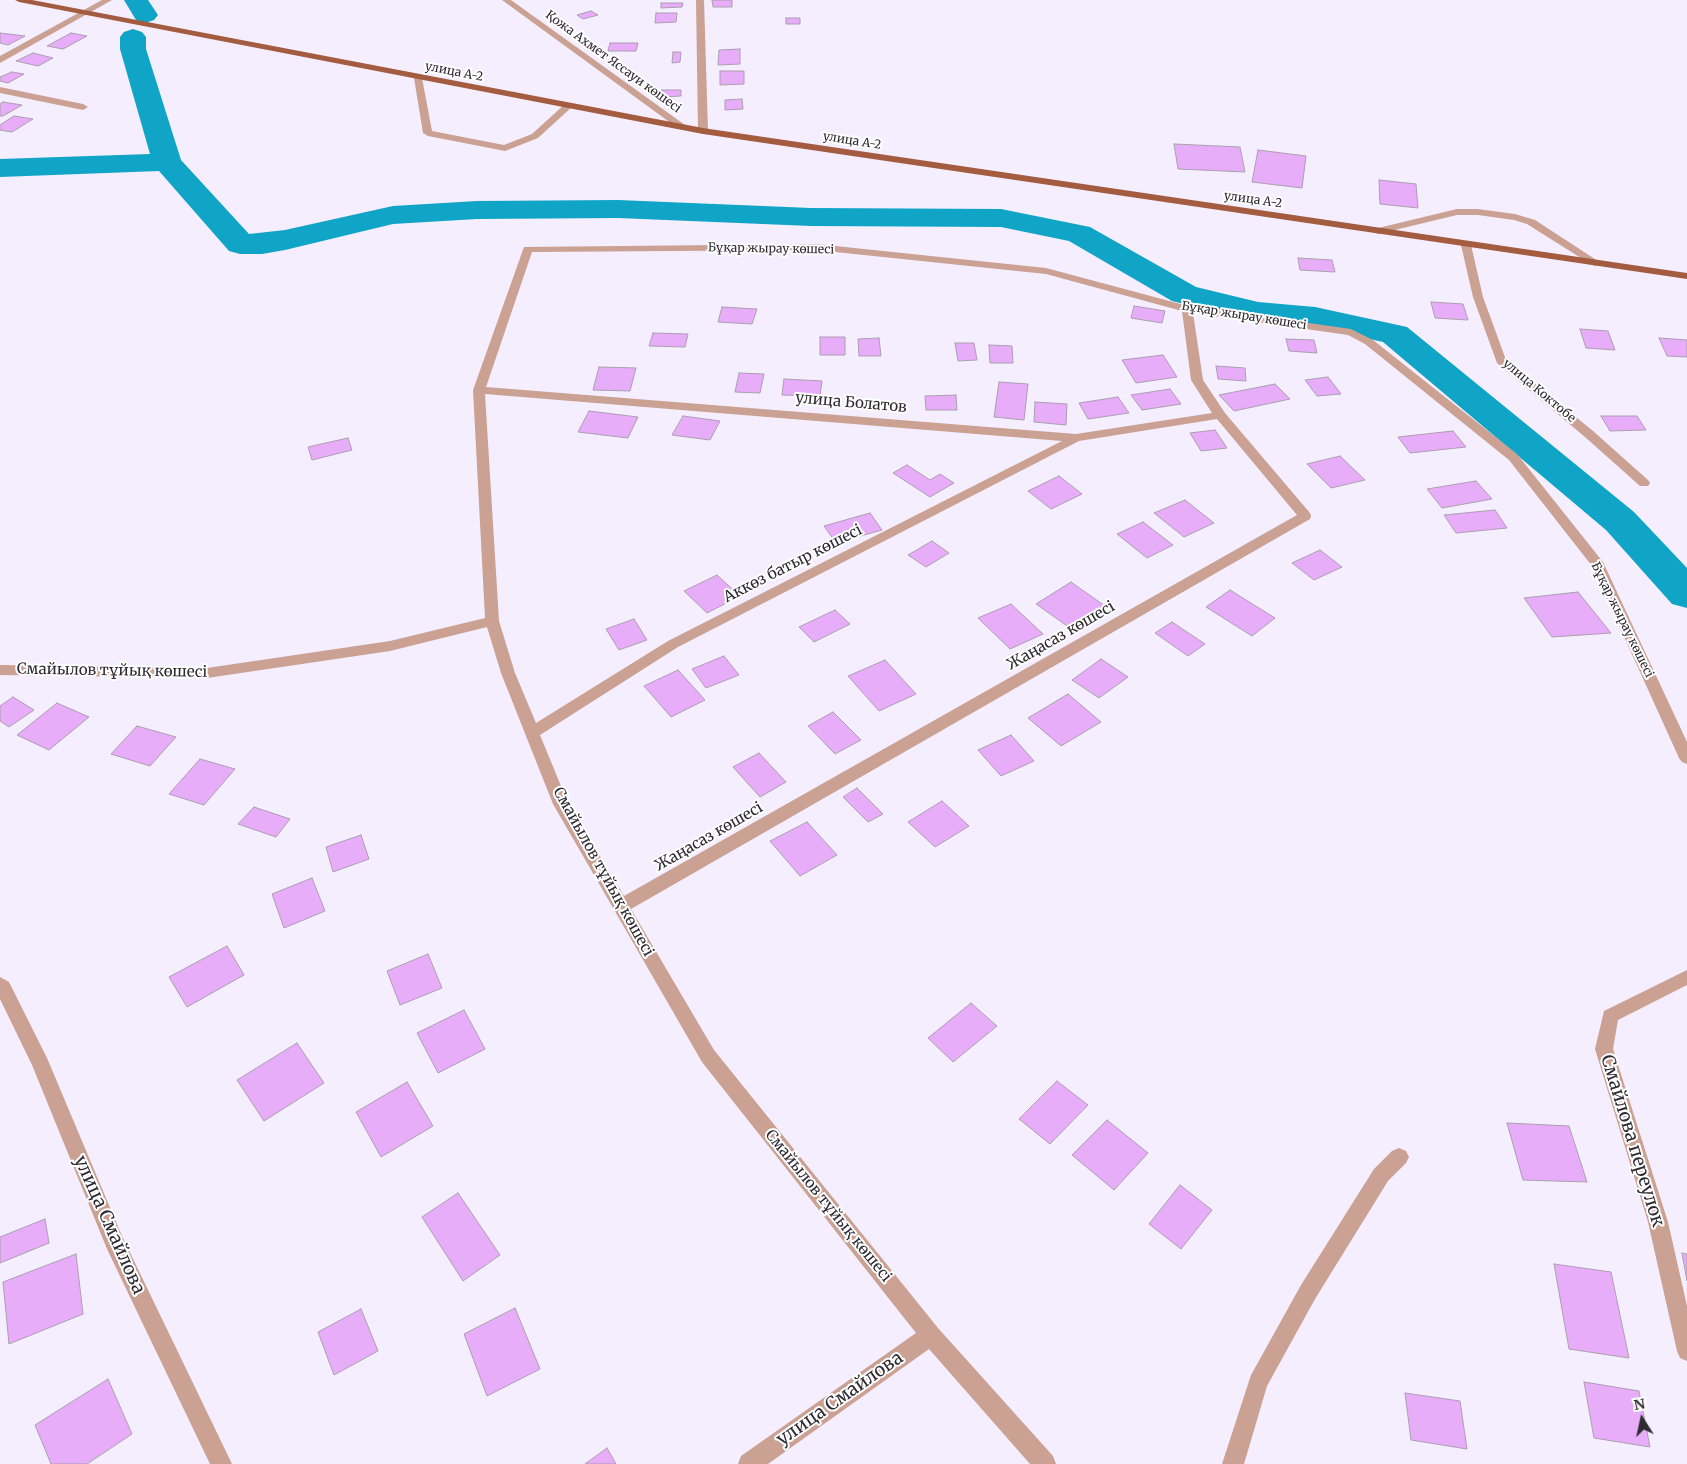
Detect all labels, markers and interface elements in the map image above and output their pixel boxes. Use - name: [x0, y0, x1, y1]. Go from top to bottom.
- street label: Қожа Ахмет Яссауи көшесі: [542, 8, 684, 116]
- street label: улица А-2: [424, 59, 484, 85]
- street label: улица А-2: [822, 129, 882, 153]
- street label: улица А-2: [1223, 189, 1283, 211]
- street label: Бұқар жырау көшесі: [708, 241, 834, 257]
- street label: Бұқар жырау көшесі: [1180, 299, 1308, 333]
- street label: улица Коктобе: [1500, 356, 1578, 426]
- street label: улица Болатов: [795, 389, 907, 417]
- street label: Аккөз батыр көшесі: [721, 521, 865, 607]
- street label: Бұқар жырау көшесі: [1588, 560, 1656, 680]
- street label: Жаңасаз көшесі: [1004, 598, 1118, 674]
- street label: Смайылов тұйық көшесі: [17, 660, 207, 682]
- street label: Смайылов тұйық көшесі: [549, 784, 657, 960]
- street label: Жаңасаз көшесі: [652, 799, 766, 875]
- street label: Смайлова переулок: [1596, 1052, 1668, 1230]
- street label: Смайылов тұйық көшесі: [761, 1126, 895, 1286]
- street label: улица Смайлова: [69, 1152, 149, 1298]
- street label: улица Смайлова: [773, 1347, 907, 1451]
- north arrow: [1617, 1394, 1667, 1444]
- text: N: [1632, 1394, 1646, 1414]

